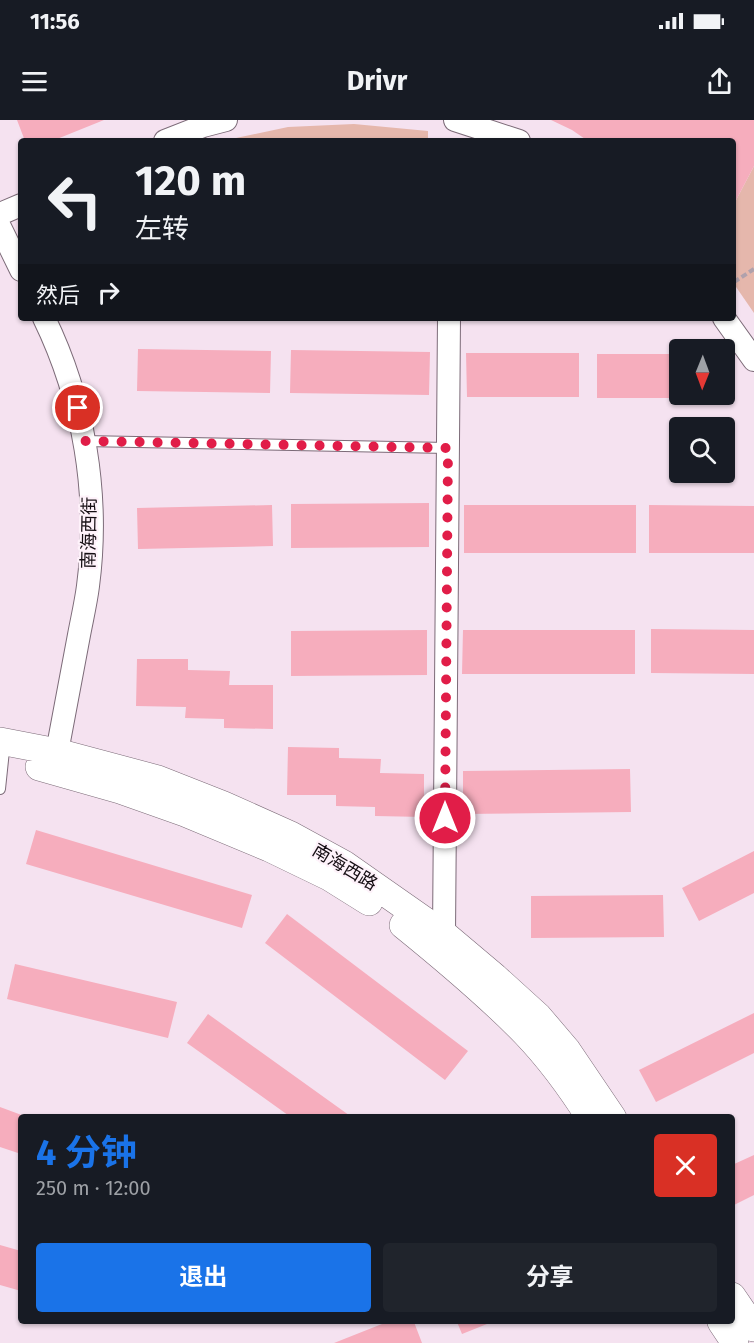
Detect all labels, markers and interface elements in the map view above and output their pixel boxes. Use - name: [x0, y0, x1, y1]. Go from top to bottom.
- text: 11:56: [30, 8, 80, 35]
- icon: menu: [18, 65, 51, 98]
- text: Drivr: [347, 65, 407, 97]
- icon: share: [703, 65, 736, 98]
- text: 120 m: [135, 156, 246, 206]
- icon: left: [36, 162, 114, 240]
- text: 左转: [135, 213, 189, 245]
- icon: right: [92, 276, 125, 309]
- text: 然后: [36, 282, 80, 309]
- north arrow: [669, 339, 735, 405]
- map controls: [669, 339, 735, 483]
- pin: [52, 382, 103, 433]
- icon: arrive: [61, 391, 94, 424]
- button: search: [669, 417, 735, 483]
- street label: 南海西街: [77, 497, 101, 569]
- position arrow: [413, 786, 477, 850]
- street label: 南海西路: [308, 839, 382, 895]
- text: 4 分钟: [36, 1131, 137, 1175]
- button: close: [654, 1134, 717, 1197]
- text: 250 m · 12:00: [36, 1176, 151, 1200]
- button: 退出: [36, 1243, 371, 1312]
- button: 分享: [383, 1243, 717, 1312]

